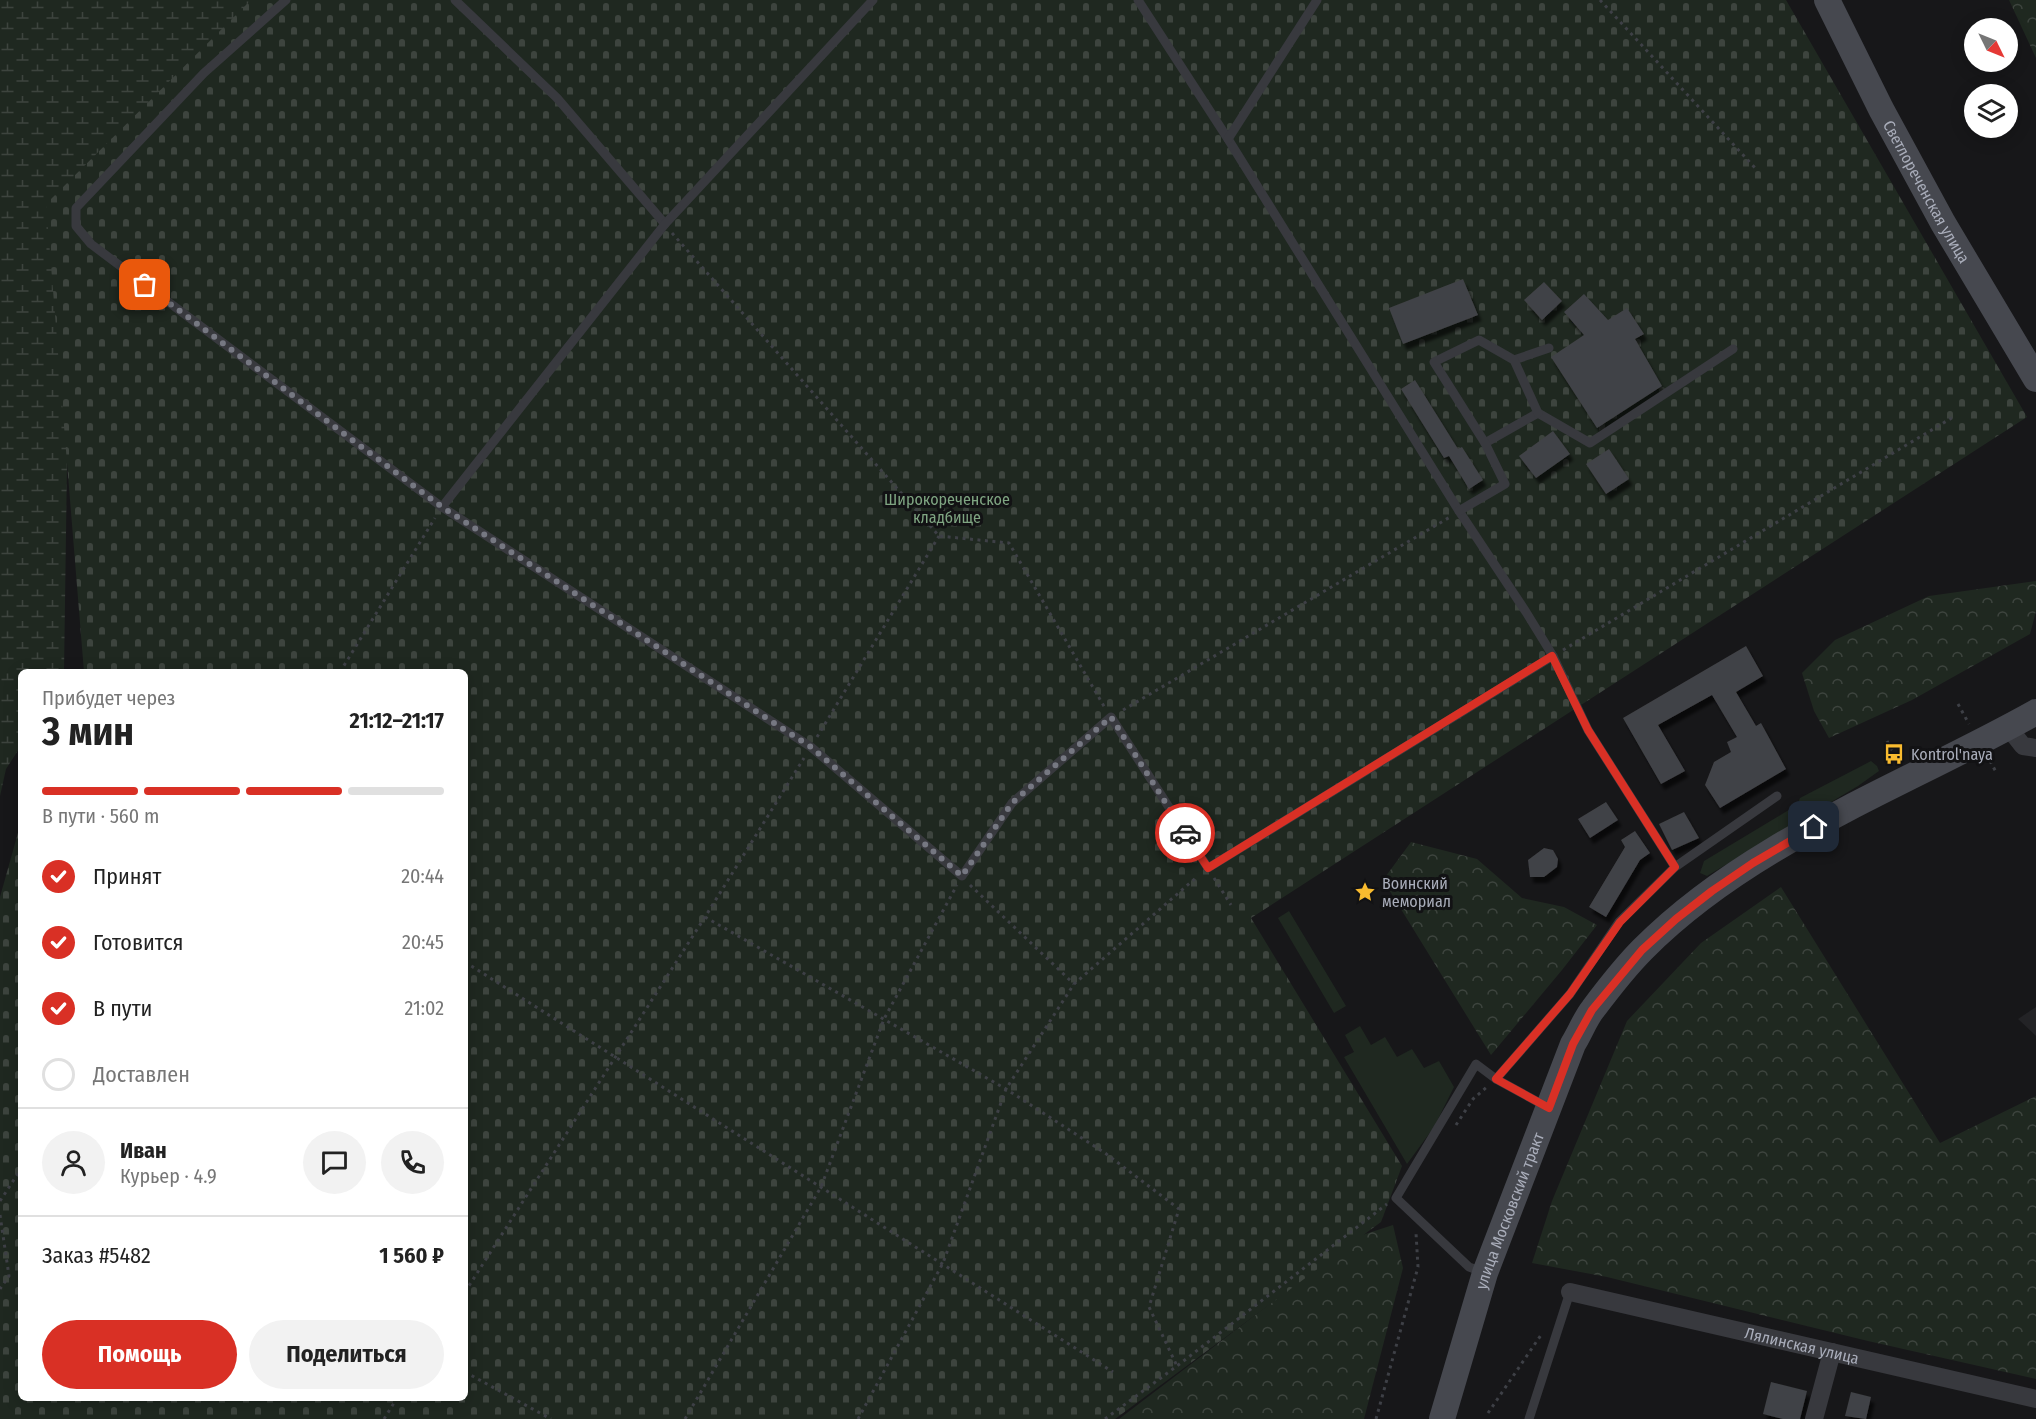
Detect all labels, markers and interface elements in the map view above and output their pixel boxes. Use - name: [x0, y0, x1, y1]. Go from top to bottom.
- north arrow: [1964, 18, 2018, 72]
- map controls: [1964, 18, 2018, 138]
- button: layers: [1964, 84, 2018, 138]
- street label: Светлореченская улица: [1879, 117, 1974, 267]
- pin: [119, 259, 170, 310]
- icon: bag: [128, 268, 161, 301]
- park label: Широкореченское кладбище: [884, 490, 1010, 527]
- text: Прибудет через: [42, 686, 175, 710]
- text: 21:12–21:17: [350, 707, 444, 734]
- text: 3 мин: [42, 709, 134, 755]
- bus stop icon: Kontrol'naya: [1882, 742, 1906, 766]
- place label: Kontrol'naya: [1911, 745, 1993, 764]
- pin: [1788, 801, 1839, 852]
- courier: [1155, 803, 1215, 863]
- text: В пути · 560 m: [42, 804, 159, 828]
- icon: home: [1797, 810, 1830, 843]
- icon: car: [1169, 817, 1202, 850]
- icon: check: [42, 860, 75, 893]
- text: Принят: [93, 863, 161, 890]
- text: 20:44: [401, 864, 444, 888]
- place label: Воинский мемориал: [1382, 874, 1451, 911]
- place icon: Воинский мемориал: [1353, 880, 1377, 904]
- icon: check: [42, 926, 75, 959]
- text: Готовится: [93, 929, 184, 956]
- text: 20:45: [402, 930, 444, 954]
- icon: check: [42, 992, 75, 1025]
- text: В пути: [93, 995, 152, 1022]
- text: 21:02: [405, 996, 444, 1020]
- text: Доставлен: [93, 1061, 190, 1088]
- street label: улица Московский тракт: [1472, 1129, 1548, 1292]
- button: person: [42, 1131, 105, 1194]
- button: chat: [303, 1131, 366, 1194]
- button: phone: [381, 1131, 444, 1194]
- text: Иван: [120, 1137, 167, 1164]
- text: Курьер · 4.9: [120, 1164, 217, 1188]
- text: Заказ #5482: [42, 1242, 151, 1269]
- text: 1 560 ₽: [379, 1242, 444, 1269]
- button: Помощь: [42, 1320, 237, 1389]
- button: Поделиться: [249, 1320, 444, 1389]
- street label: Лялинская улица: [1743, 1323, 1861, 1368]

